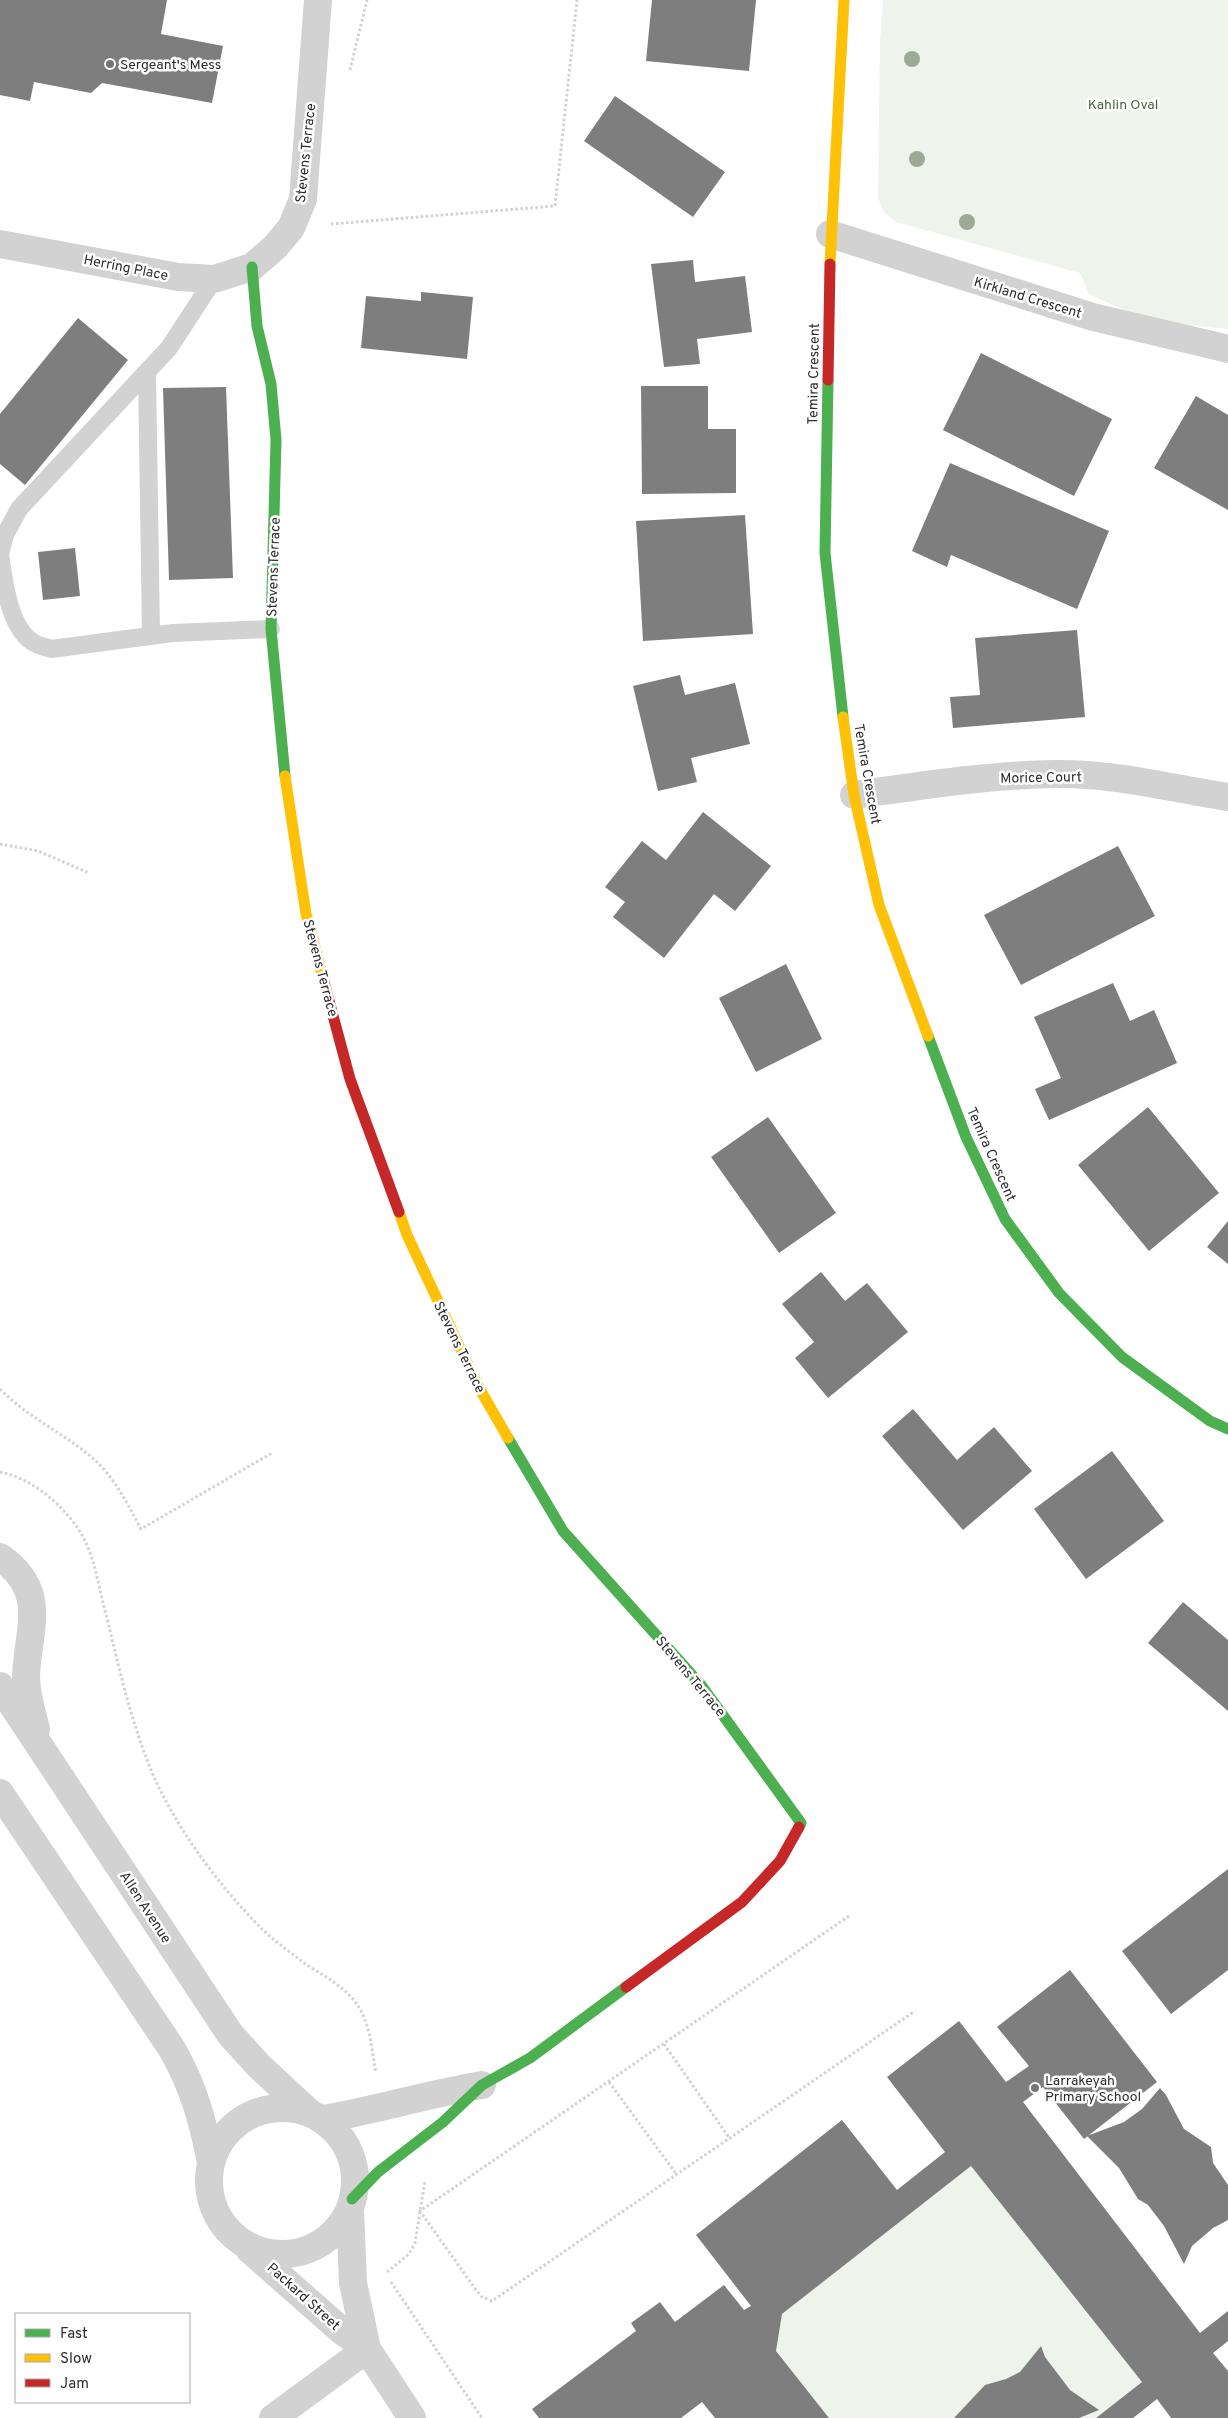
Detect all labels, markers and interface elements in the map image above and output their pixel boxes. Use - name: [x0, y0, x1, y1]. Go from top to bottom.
- place label: Sergeant's Mess: [120, 57, 221, 74]
- marker: Sergeant's Mess: [104, 58, 116, 70]
- park label: Kahlin Oval: [1088, 97, 1158, 114]
- street label: Stevens Terrace: [293, 103, 320, 204]
- street label: Herring Place: [82, 252, 169, 285]
- street label: Kirkland Crescent: [972, 274, 1084, 323]
- street label: Temira Crescent: [805, 323, 824, 425]
- street label: Stevens Terrace: [264, 517, 285, 617]
- street label: Temira Crescent: [849, 723, 884, 826]
- street label: Morice Court: [1000, 769, 1082, 788]
- street label: Stevens Terrace: [298, 918, 341, 1019]
- street label: Temira Crescent: [962, 1105, 1019, 1204]
- street label: Stevens Terrace: [429, 1299, 488, 1396]
- street label: Stevens Terrace: [651, 1633, 728, 1721]
- street label: Allen Avenue: [115, 1869, 174, 1947]
- place label: Larrakeyah Primary School: [1045, 2073, 1141, 2106]
- marker: Larrakeyah Primary School: [1029, 2082, 1041, 2094]
- street label: Packard Street: [263, 2260, 343, 2334]
- legend: [15, 2313, 190, 2403]
- text: Fast: [60, 2325, 88, 2344]
- text: Slow: [60, 2350, 92, 2369]
- text: Jam: [60, 2375, 89, 2394]

